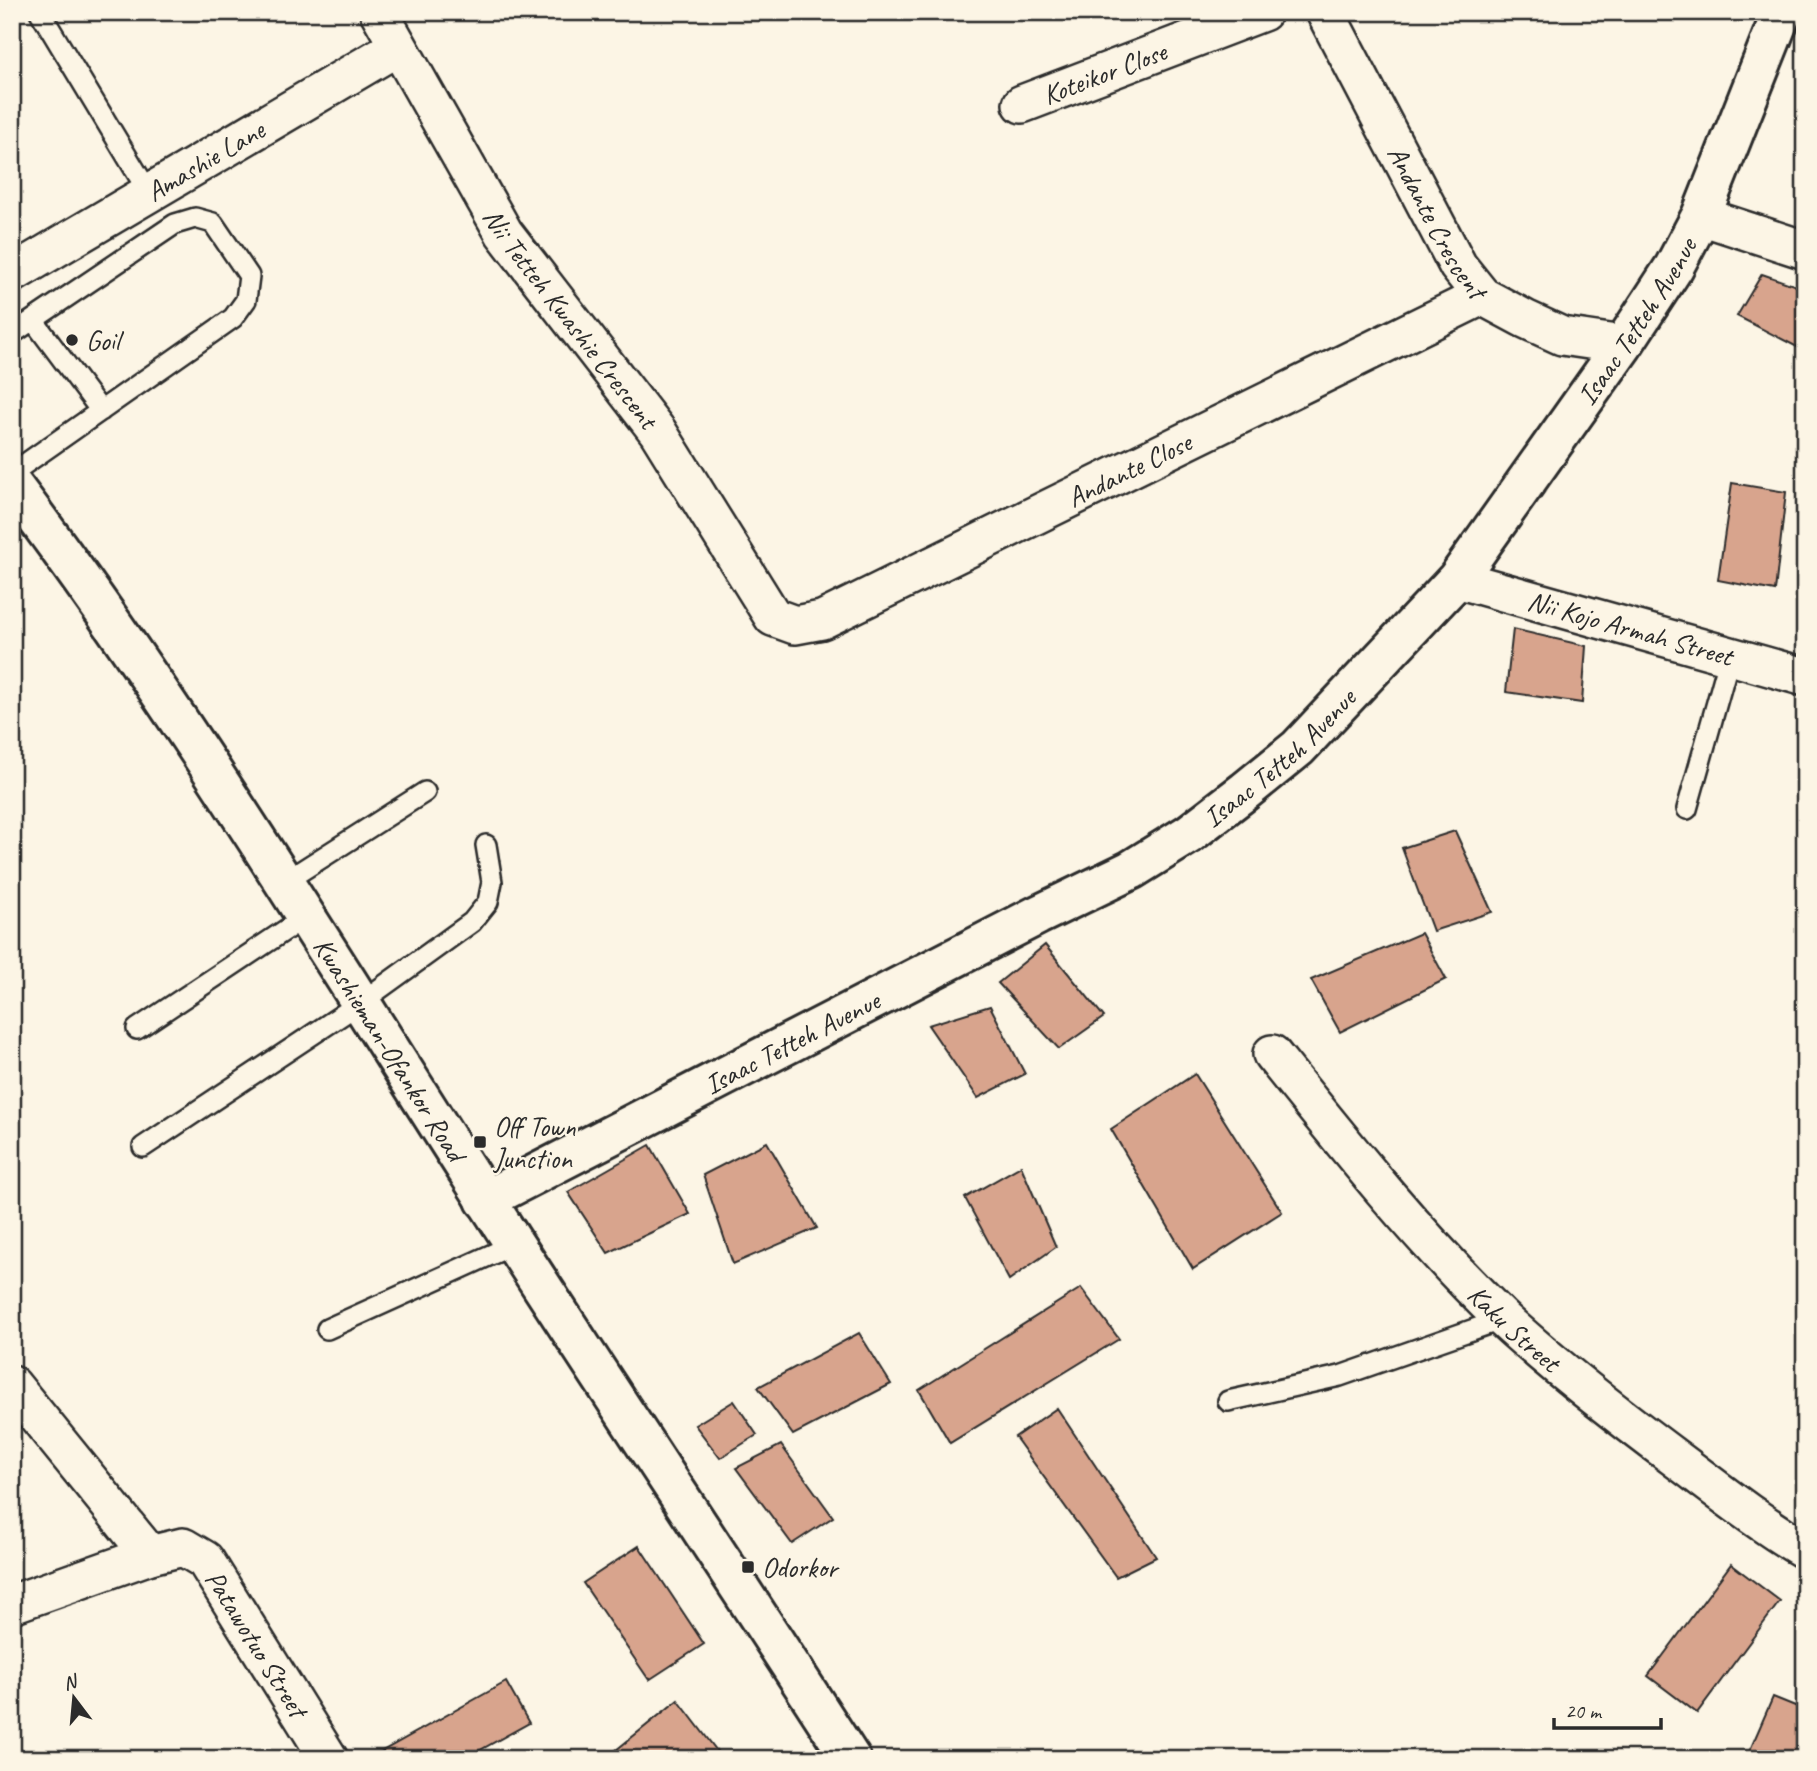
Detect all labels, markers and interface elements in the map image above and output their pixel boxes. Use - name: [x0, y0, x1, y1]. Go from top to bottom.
- street label: Koteikor Close: [1038, 33, 1173, 113]
- street label: Amashie Lane: [140, 111, 272, 209]
- street label: Andante Crescent: [1380, 139, 1496, 309]
- street label: Nii Tetteh Kwashie Crescent: [476, 202, 667, 438]
- street label: Isaac Tetteh Avenue: [1569, 230, 1705, 412]
- place label: Goil: [86, 323, 125, 358]
- marker: Goil: [64, 332, 80, 348]
- street label: Andante Close: [1061, 424, 1199, 515]
- street label: Nii Kojo Armah Street: [1524, 583, 1739, 674]
- street label: Isaac Tetteh Avenue: [1196, 680, 1364, 835]
- street label: Kwashieman-Ofankor Road: [306, 931, 475, 1171]
- street label: Isaac Tetteh Avenue: [698, 982, 887, 1102]
- place label: Off Town Junction: [492, 1109, 576, 1176]
- marker: Off Town Junction: [472, 1134, 488, 1150]
- street label: Kaku Street: [1460, 1277, 1569, 1381]
- place label: Odorkor: [762, 1550, 840, 1585]
- marker: Odorkor: [740, 1559, 756, 1575]
- street label: Patawotuo Street: [198, 1564, 317, 1727]
- north arrow: [38, 1662, 108, 1732]
- text: N: [61, 1669, 82, 1696]
- scale bar: [1554, 1687, 1661, 1731]
- text: 20 m: [1565, 1698, 1603, 1724]

